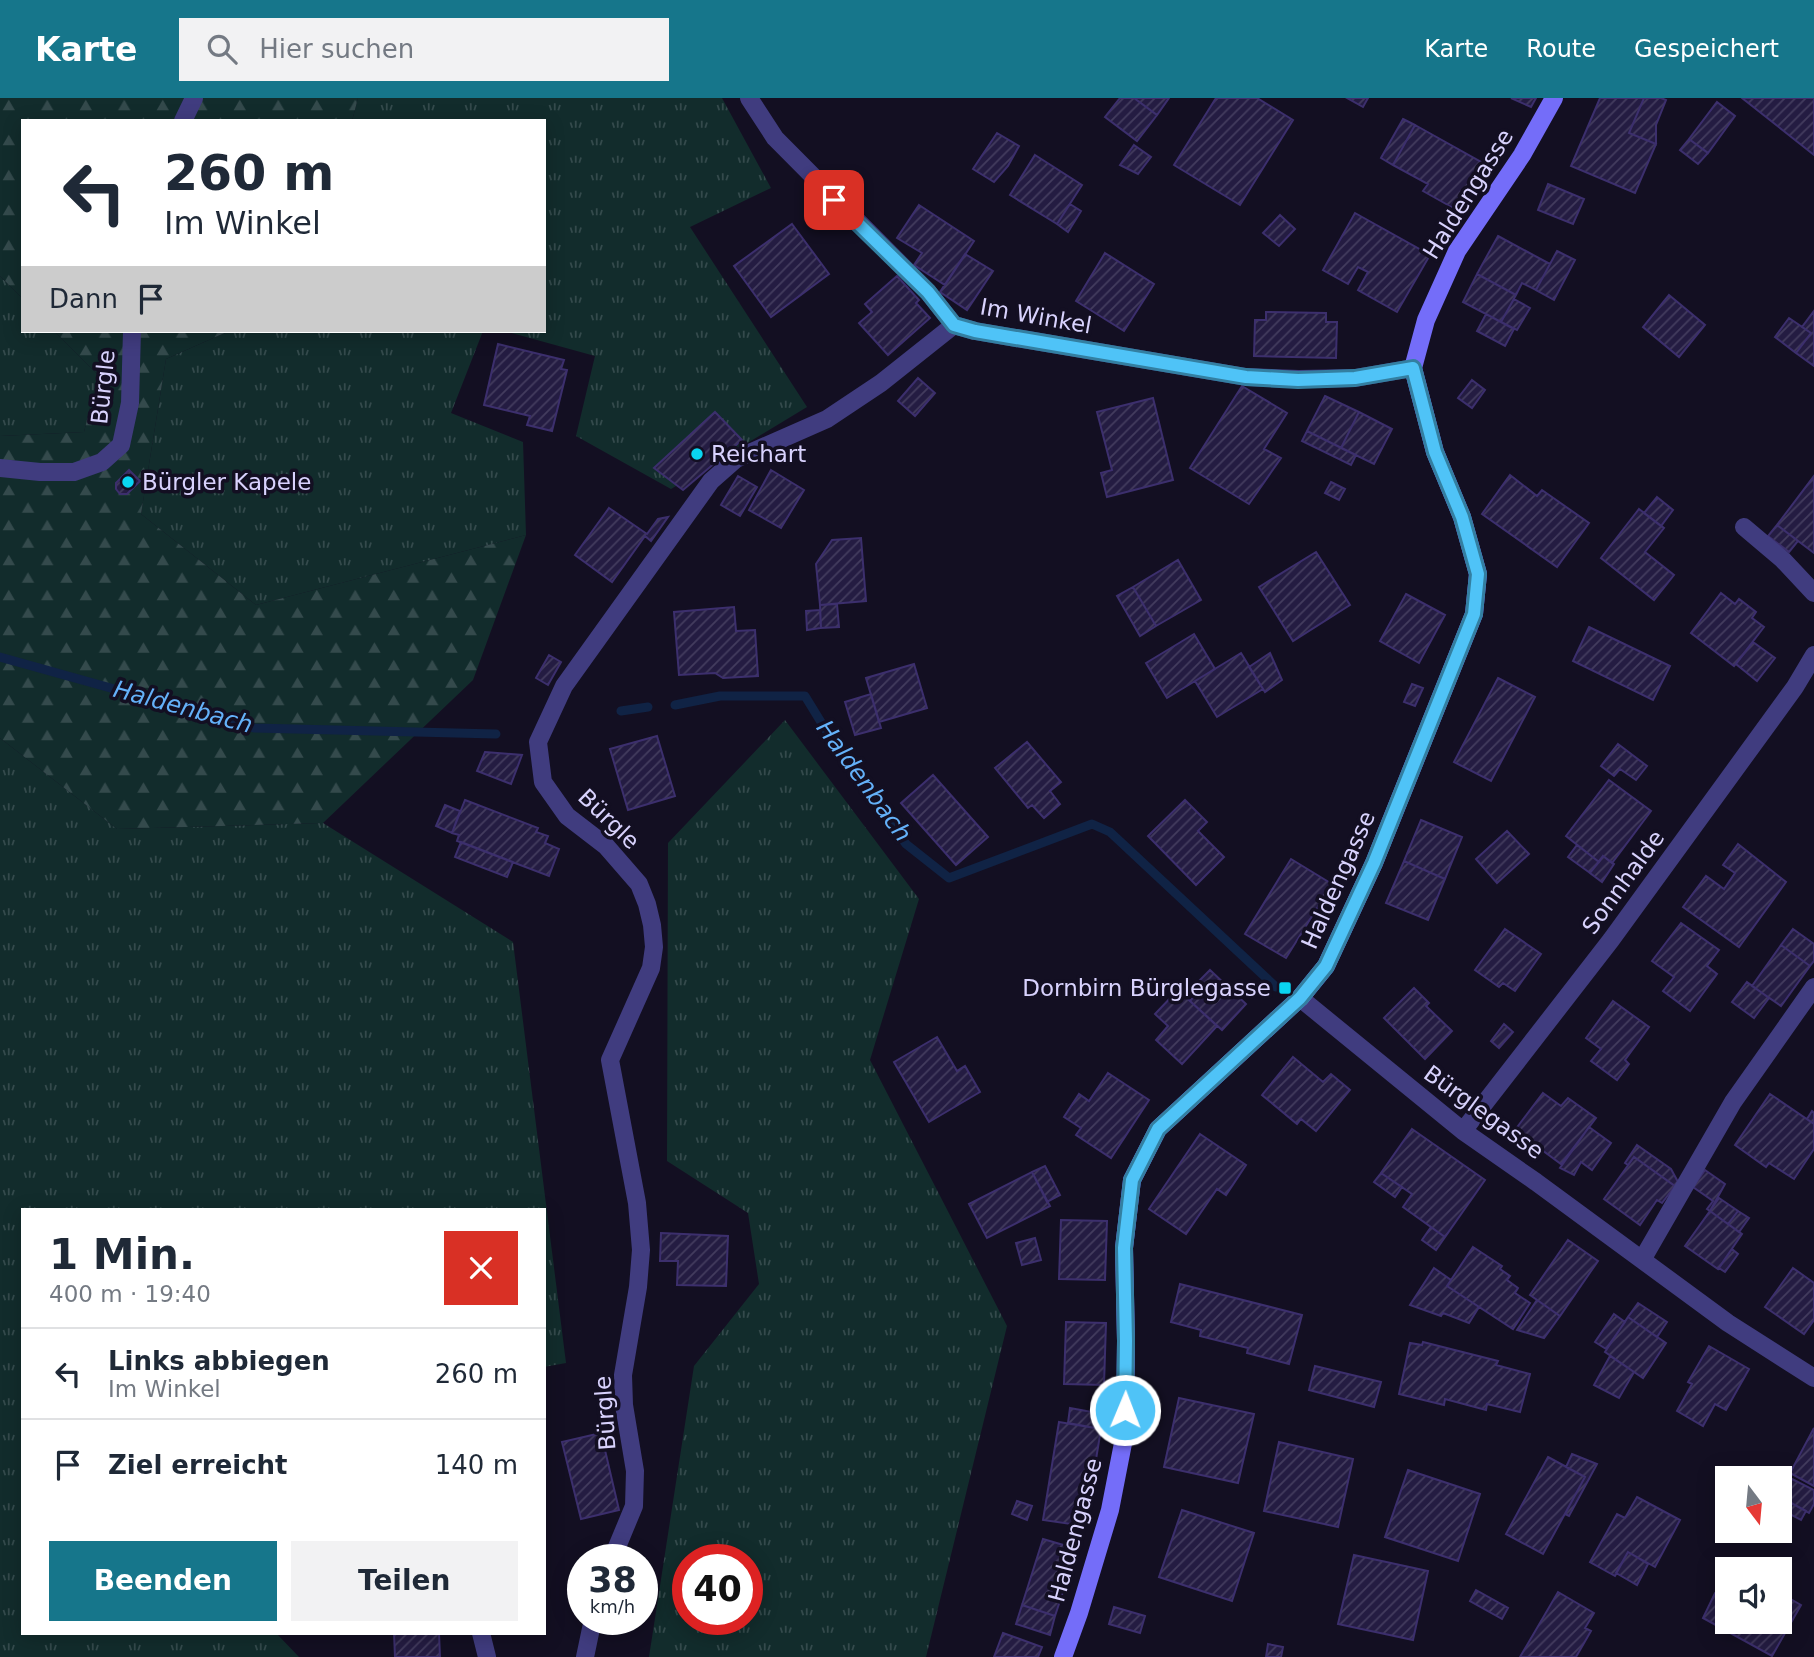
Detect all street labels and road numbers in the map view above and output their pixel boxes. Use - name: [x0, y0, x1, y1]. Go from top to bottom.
- street label: Haldengasse: [1418, 124, 1518, 264]
- street label: Im Winkel: [978, 293, 1094, 339]
- street label: Bürgle: [86, 349, 120, 425]
- street label: Bürgle: [573, 784, 645, 854]
- street label: Haldengasse: [1296, 807, 1380, 953]
- street label: Sonnhalde: [1577, 825, 1669, 939]
- street label: Bürglegasse: [1419, 1060, 1549, 1164]
- street label: Bürgle: [589, 1375, 621, 1451]
- street label: Haldengasse: [1043, 1455, 1107, 1605]

